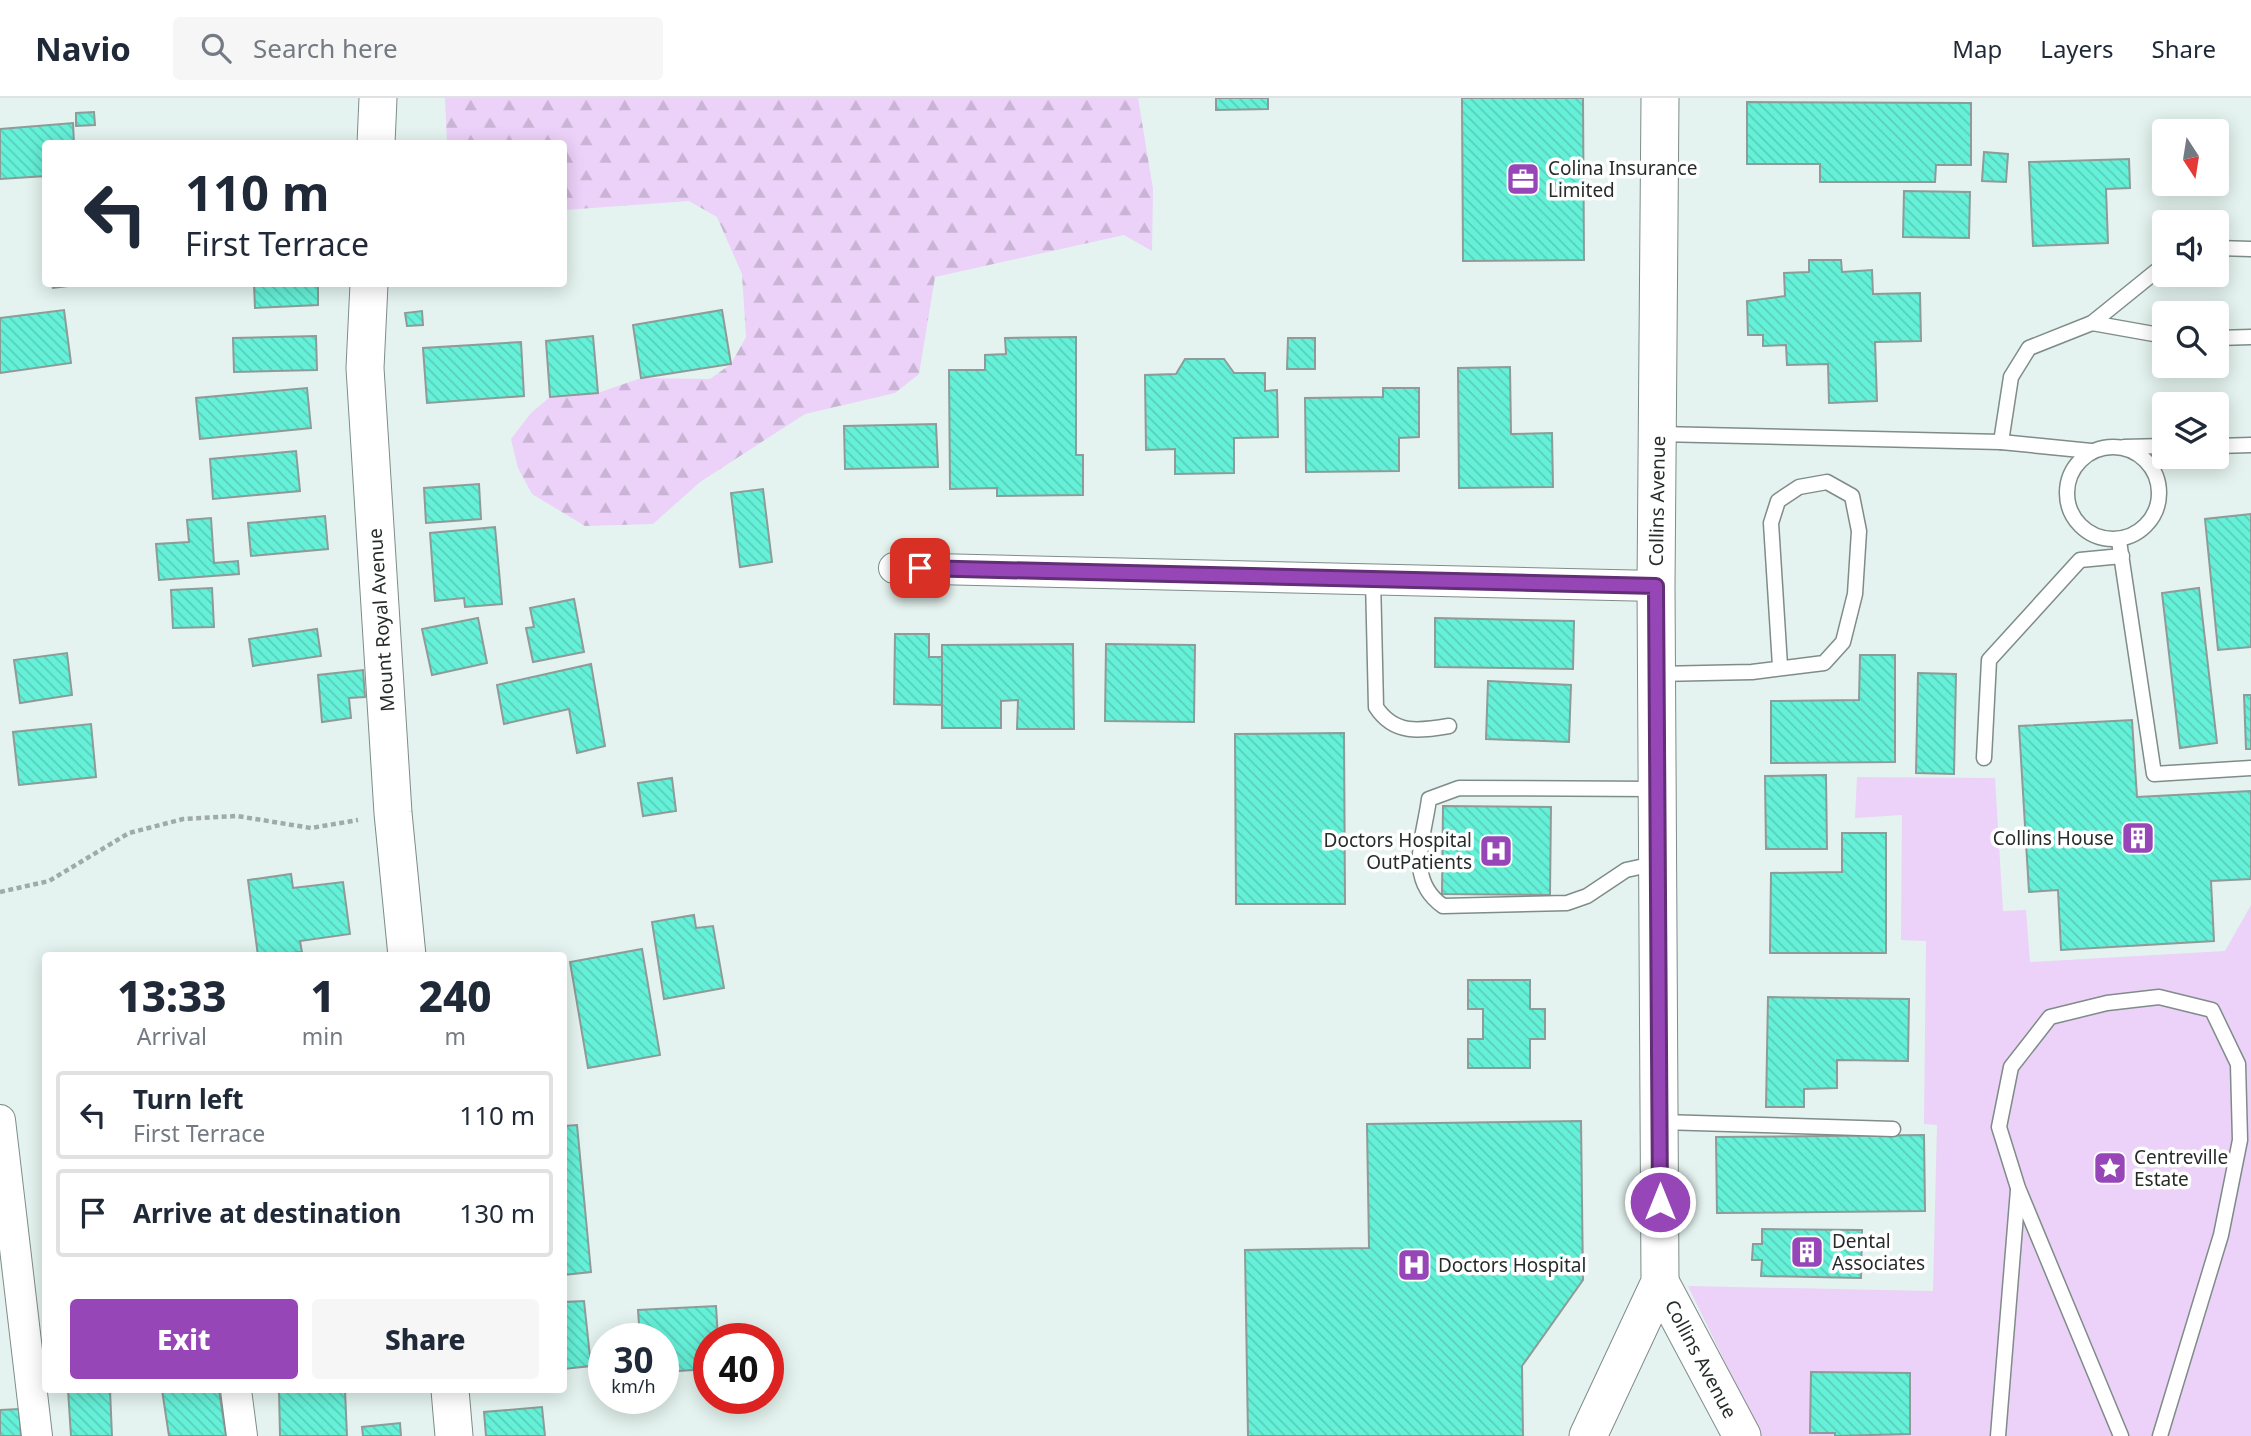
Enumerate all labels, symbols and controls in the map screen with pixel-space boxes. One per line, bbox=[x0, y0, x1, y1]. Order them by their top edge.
search box bbox=[173, 17, 663, 80]
text: Navio bbox=[35, 26, 131, 71]
icon: search bbox=[197, 29, 235, 67]
text: Search here bbox=[253, 30, 398, 66]
text: Map bbox=[1952, 32, 2002, 65]
text: Layers bbox=[2040, 32, 2114, 65]
text: Share bbox=[2152, 32, 2216, 65]
north arrow bbox=[2152, 119, 2230, 196]
map controls bbox=[2152, 119, 2229, 469]
place label: Colina Insurance Limited bbox=[1548, 155, 1697, 203]
text: 110 m bbox=[185, 159, 330, 225]
office icon: Colina Insurance Limited bbox=[1504, 160, 1542, 198]
icon: left bbox=[70, 168, 161, 259]
button: sound bbox=[2152, 210, 2229, 287]
text: First Terrace bbox=[185, 222, 369, 265]
button: search bbox=[2152, 301, 2229, 378]
button: layers bbox=[2152, 392, 2229, 469]
street label: Collins Avenue bbox=[1643, 435, 1671, 567]
street label: Mount Royal Avenue bbox=[362, 527, 400, 713]
pin bbox=[890, 538, 950, 598]
icon: arrive bbox=[901, 549, 939, 587]
building icon: Collins House bbox=[2119, 819, 2157, 857]
place label: Collins House bbox=[1993, 825, 2114, 851]
place label: Doctors Hospital OutPatients bbox=[1324, 827, 1472, 875]
hospital icon: Doctors Hospital OutPatients bbox=[1477, 832, 1515, 870]
text: 13:33 bbox=[117, 967, 226, 1024]
text: 1 bbox=[310, 967, 335, 1024]
text: 240 bbox=[419, 967, 492, 1024]
text: Arrival bbox=[137, 1020, 207, 1052]
text: min bbox=[302, 1020, 343, 1052]
text: m bbox=[444, 1020, 466, 1052]
text: Turn left bbox=[133, 1081, 244, 1117]
icon: left bbox=[74, 1096, 112, 1134]
text: 110 m bbox=[459, 1097, 535, 1133]
text: First Terrace bbox=[133, 1117, 265, 1149]
place label: Centreville Estate bbox=[2134, 1144, 2228, 1192]
place icon: Centreville Estate bbox=[2091, 1149, 2129, 1187]
position arrow bbox=[1623, 1165, 1697, 1239]
icon: arrive bbox=[74, 1194, 112, 1232]
text: Arrive at destination bbox=[133, 1195, 402, 1231]
text: 130 m bbox=[459, 1195, 535, 1231]
place label: Dental Associates bbox=[1832, 1228, 1925, 1276]
building icon: Dental Associates bbox=[1788, 1233, 1826, 1271]
hospital icon: Doctors Hospital bbox=[1395, 1246, 1433, 1284]
place label: Doctors Hospital bbox=[1438, 1252, 1586, 1278]
street label: Collins Avenue bbox=[1659, 1295, 1743, 1423]
button: Exit bbox=[70, 1299, 298, 1379]
button: Share bbox=[312, 1299, 539, 1379]
speed limit sign: 40 bbox=[693, 1323, 784, 1414]
text: 30 bbox=[613, 1336, 654, 1383]
text: km/h bbox=[611, 1374, 656, 1398]

